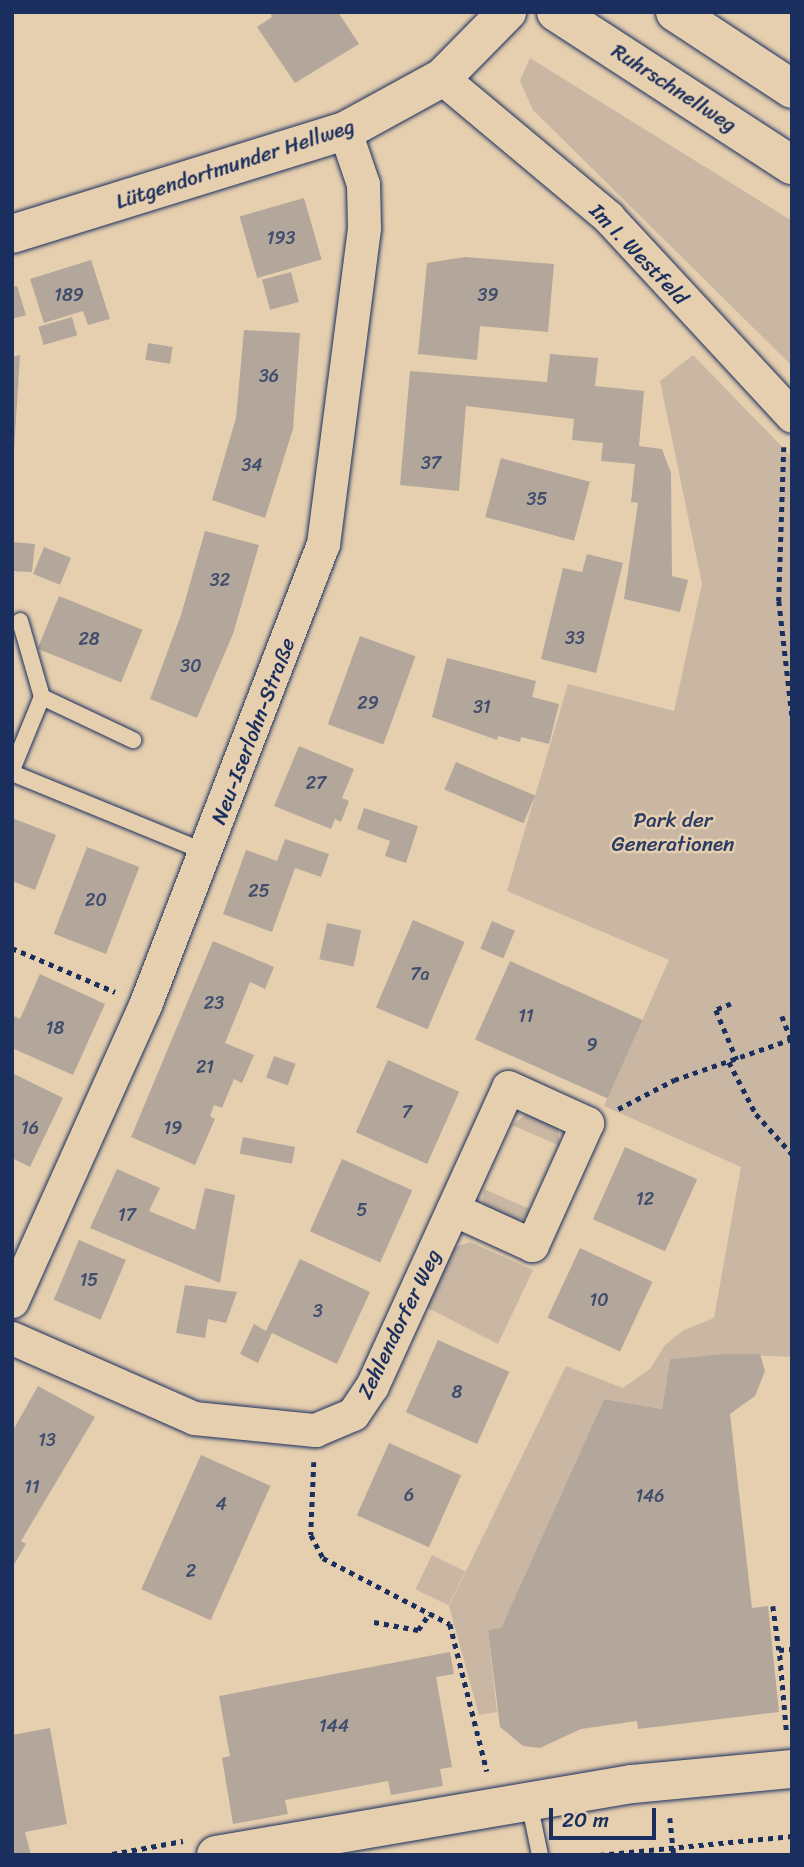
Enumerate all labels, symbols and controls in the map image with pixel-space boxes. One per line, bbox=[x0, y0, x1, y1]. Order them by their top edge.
street label: Ruhrschnellweg bbox=[607, 38, 741, 138]
street label: Lütgendortmunder Hellweg bbox=[112, 113, 358, 215]
street label: Im I. Westfeld bbox=[584, 197, 694, 311]
house number: 193 bbox=[267, 227, 295, 249]
house number: 189 bbox=[54, 284, 84, 306]
house number: 39 bbox=[478, 284, 498, 306]
house number: 36 bbox=[259, 365, 279, 387]
house number: 37 bbox=[421, 452, 441, 474]
house number: 34 bbox=[241, 454, 263, 476]
house number: 35 bbox=[527, 488, 547, 510]
house number: 32 bbox=[210, 569, 230, 591]
house number: 33 bbox=[565, 627, 585, 649]
house number: 28 bbox=[78, 628, 100, 650]
street label: Neu-Iserlohn-Straße bbox=[206, 634, 300, 828]
house number: 30 bbox=[180, 655, 202, 677]
house number: 29 bbox=[357, 692, 379, 714]
house number: 31 bbox=[473, 696, 491, 718]
house number: 27 bbox=[306, 772, 326, 794]
park label: Park der Generationen bbox=[612, 807, 734, 857]
house number: 25 bbox=[248, 880, 270, 902]
house number: 20 bbox=[85, 889, 107, 911]
house number: 7a bbox=[410, 963, 430, 985]
house number: 23 bbox=[204, 992, 224, 1014]
house number: 11 bbox=[518, 1005, 534, 1027]
house number: 18 bbox=[46, 1017, 64, 1039]
house number: 9 bbox=[586, 1034, 598, 1056]
house number: 21 bbox=[196, 1056, 214, 1078]
house number: 7 bbox=[402, 1101, 412, 1123]
house number: 16 bbox=[21, 1117, 39, 1139]
house number: 19 bbox=[164, 1117, 182, 1139]
house number: 12 bbox=[636, 1188, 654, 1210]
house number: 5 bbox=[357, 1199, 367, 1221]
house number: 17 bbox=[118, 1204, 136, 1226]
street label: Zehlendorfer Weg bbox=[352, 1245, 446, 1403]
house number: 15 bbox=[80, 1269, 98, 1291]
house number: 10 bbox=[589, 1289, 609, 1311]
house number: 3 bbox=[313, 1300, 323, 1322]
house number: 8 bbox=[452, 1381, 462, 1403]
house number: 13 bbox=[38, 1429, 56, 1451]
house number: 11 bbox=[24, 1476, 40, 1498]
house number: 6 bbox=[404, 1484, 414, 1506]
house number: 146 bbox=[635, 1485, 665, 1507]
house number: 4 bbox=[215, 1493, 227, 1515]
house number: 2 bbox=[186, 1560, 196, 1582]
house number: 144 bbox=[319, 1715, 349, 1737]
scale bar bbox=[552, 1794, 659, 1838]
text: 20 m bbox=[562, 1801, 609, 1839]

